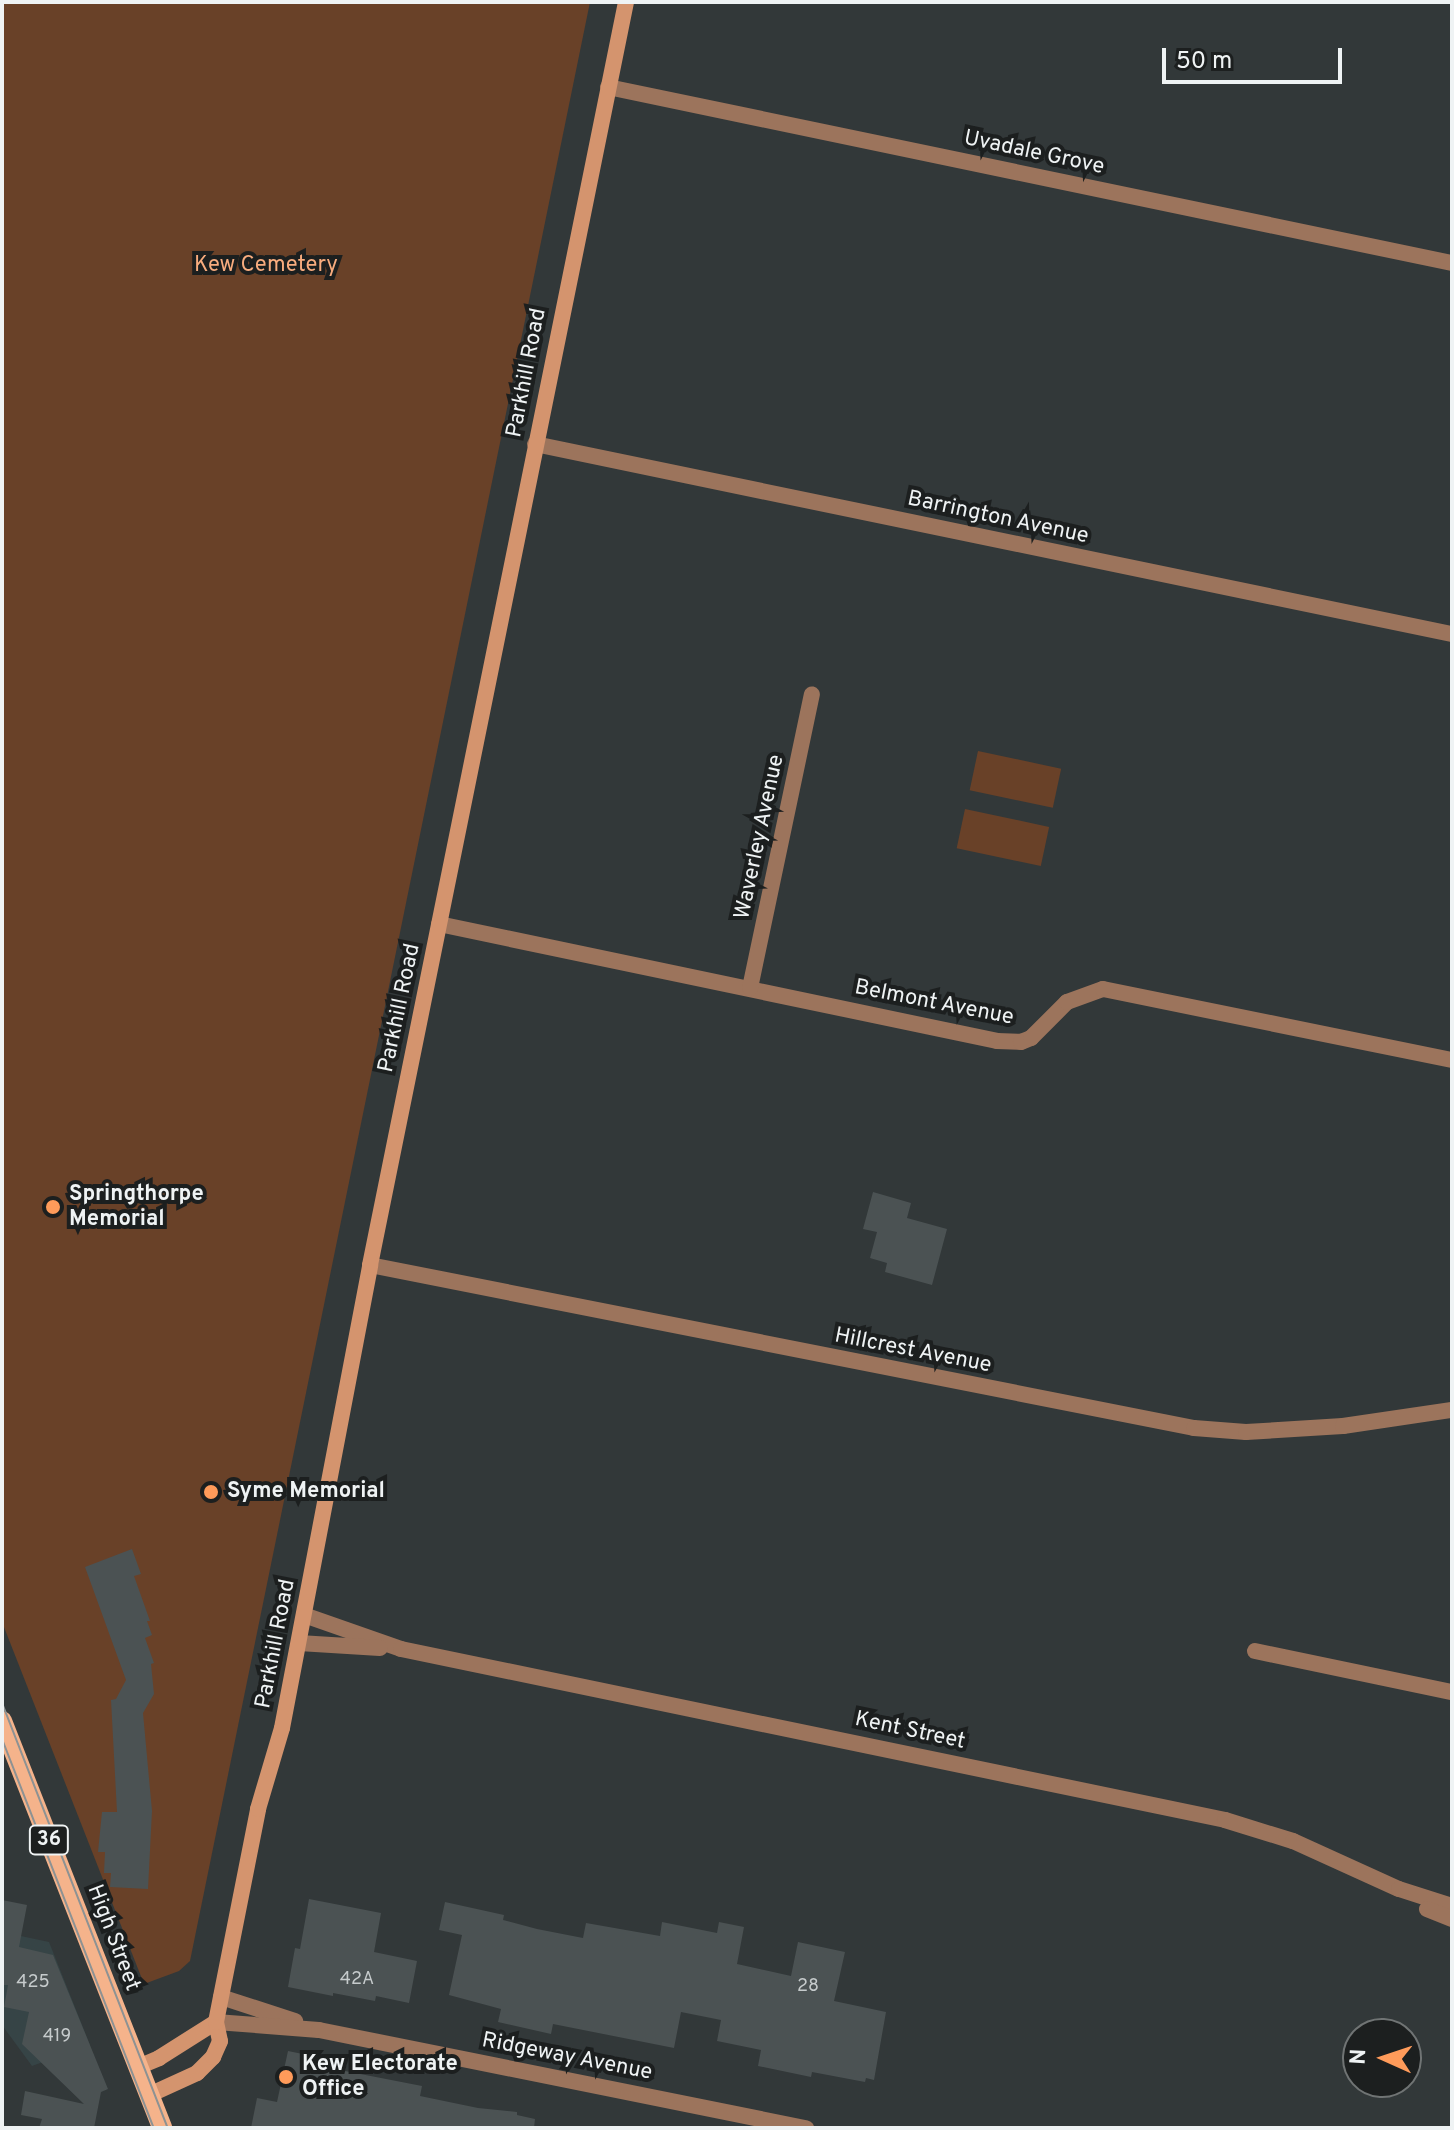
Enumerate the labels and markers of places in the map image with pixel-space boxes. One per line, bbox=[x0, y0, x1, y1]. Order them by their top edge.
place label: Springthorpe Memorial bbox=[69, 1181, 204, 1232]
marker: Springthorpe Memorial bbox=[44, 1198, 62, 1216]
place label: Syme Memorial bbox=[227, 1479, 385, 1505]
marker: Syme Memorial bbox=[202, 1483, 220, 1501]
place label: Kew Electorate Office bbox=[302, 2051, 458, 2102]
marker: Kew Electorate Office bbox=[277, 2068, 295, 2086]

